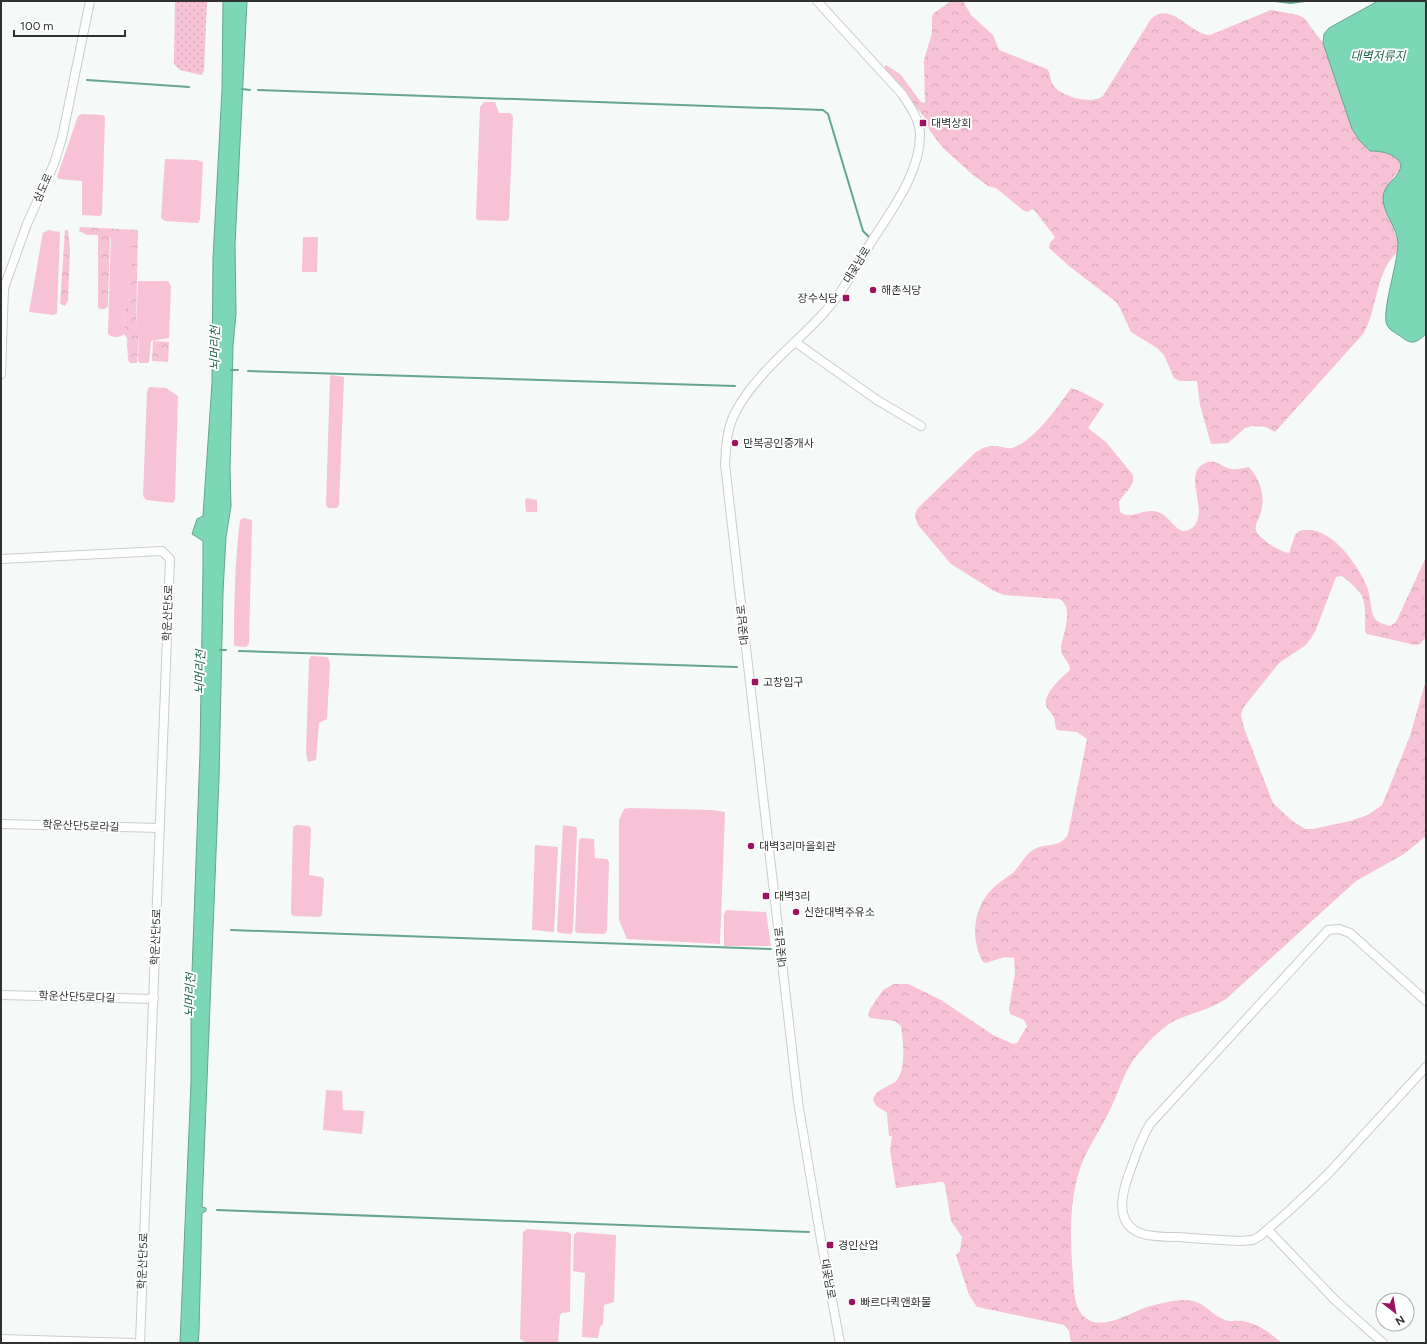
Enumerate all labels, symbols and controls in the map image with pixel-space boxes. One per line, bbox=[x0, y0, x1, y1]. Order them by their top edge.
scale bar bbox=[14, 12, 125, 38]
text: 100 m bbox=[20, 19, 54, 33]
water label: 대벽저류지 bbox=[1350, 49, 1407, 63]
place label: 대벽상회 bbox=[931, 117, 971, 130]
marker: 대벽상회 bbox=[918, 118, 928, 128]
street label: 삼도로 bbox=[31, 171, 55, 205]
street label: 대곶남로 bbox=[841, 244, 873, 286]
place label: 해촌식당 bbox=[881, 284, 921, 297]
marker: 해촌식당 bbox=[868, 285, 878, 295]
place label: 장수식당 bbox=[798, 292, 838, 305]
marker: 장수식당 bbox=[841, 293, 851, 303]
water label: 뇌머리천 bbox=[208, 324, 222, 370]
place label: 만복공인중개사 bbox=[743, 437, 814, 450]
marker: 만복공인중개사 bbox=[730, 438, 740, 448]
street label: 학운산단5로 bbox=[161, 584, 175, 642]
street label: 대곶남로 bbox=[734, 604, 752, 646]
water label: 뇌머리천 bbox=[192, 648, 208, 694]
place label: 고창입구 bbox=[763, 676, 803, 689]
marker: 고창입구 bbox=[750, 677, 760, 687]
street label: 학운산단5로라길 bbox=[42, 818, 120, 834]
place label: 대벽3리마을회관 bbox=[759, 840, 836, 853]
marker: 대벽3리마을회관 bbox=[746, 841, 756, 851]
place label: 대벽3리 bbox=[774, 890, 810, 903]
marker: 대벽3리 bbox=[761, 891, 771, 901]
place label: 신한대벽주유소 bbox=[804, 906, 875, 919]
marker: 신한대벽주유소 bbox=[791, 907, 801, 917]
street label: 학운산단5로 bbox=[149, 908, 163, 966]
street label: 대곶남로 bbox=[772, 926, 790, 968]
water label: 뇌머리천 bbox=[182, 971, 198, 1017]
street label: 학운산단5로다길 bbox=[38, 989, 116, 1005]
street label: 학운산단5로 bbox=[136, 1232, 150, 1290]
place label: 경인산업 bbox=[838, 1239, 878, 1252]
marker: 경인산업 bbox=[825, 1240, 835, 1250]
street label: 대곶남로 bbox=[818, 1258, 838, 1300]
north arrow bbox=[1375, 1292, 1415, 1332]
place label: 빠르다퀵앤화물 bbox=[860, 1296, 931, 1309]
marker: 빠르다퀵앤화물 bbox=[847, 1297, 857, 1307]
text: N bbox=[1393, 1312, 1407, 1328]

